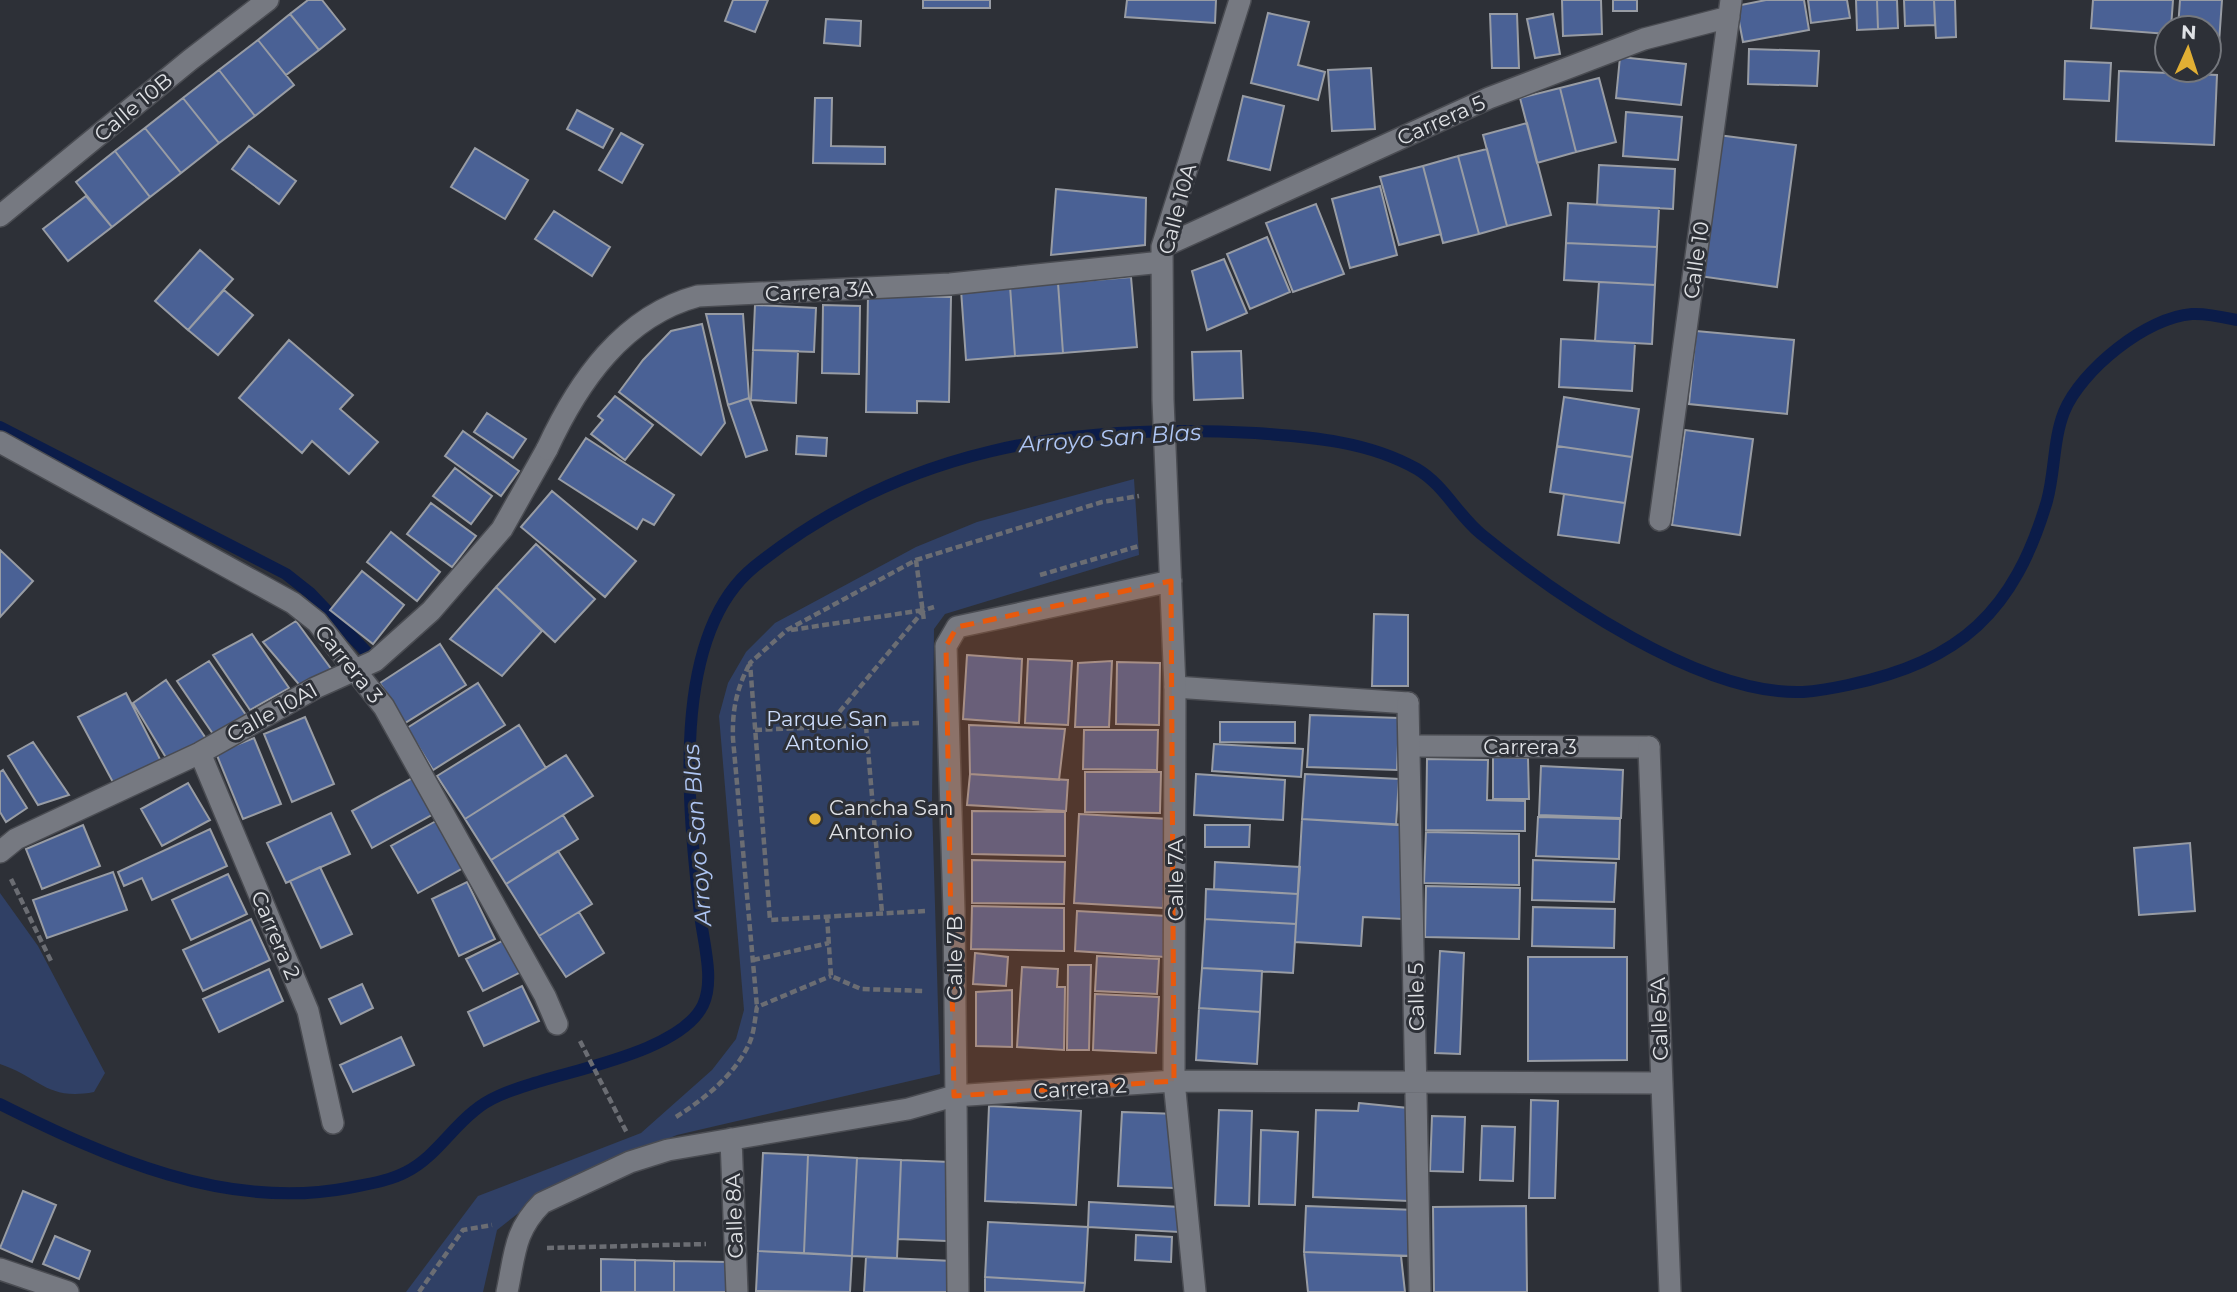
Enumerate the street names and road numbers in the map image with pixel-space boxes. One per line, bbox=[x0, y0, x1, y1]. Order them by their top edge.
street label: Calle 10B bbox=[89, 67, 177, 147]
street label: Carrera 5 bbox=[1393, 90, 1489, 150]
street label: Calle 10A bbox=[1153, 160, 1201, 257]
street label: Calle 10 bbox=[1678, 220, 1714, 300]
street label: Carrera 3A bbox=[764, 276, 875, 306]
street label: Carrera 3 bbox=[310, 620, 388, 708]
street label: Calle 10A1 bbox=[222, 677, 322, 747]
street label: Carrera 3 bbox=[1483, 734, 1577, 759]
street label: Calle 7A bbox=[1163, 838, 1188, 921]
street label: Carrera 2 bbox=[246, 887, 306, 983]
street label: Calle 7B bbox=[942, 916, 967, 1000]
street label: Calle 5 bbox=[1403, 962, 1429, 1031]
street label: Calle 5A bbox=[1645, 976, 1673, 1061]
street label: Carrera 2 bbox=[1032, 1072, 1128, 1104]
street label: Calle 8A bbox=[720, 1172, 748, 1259]

